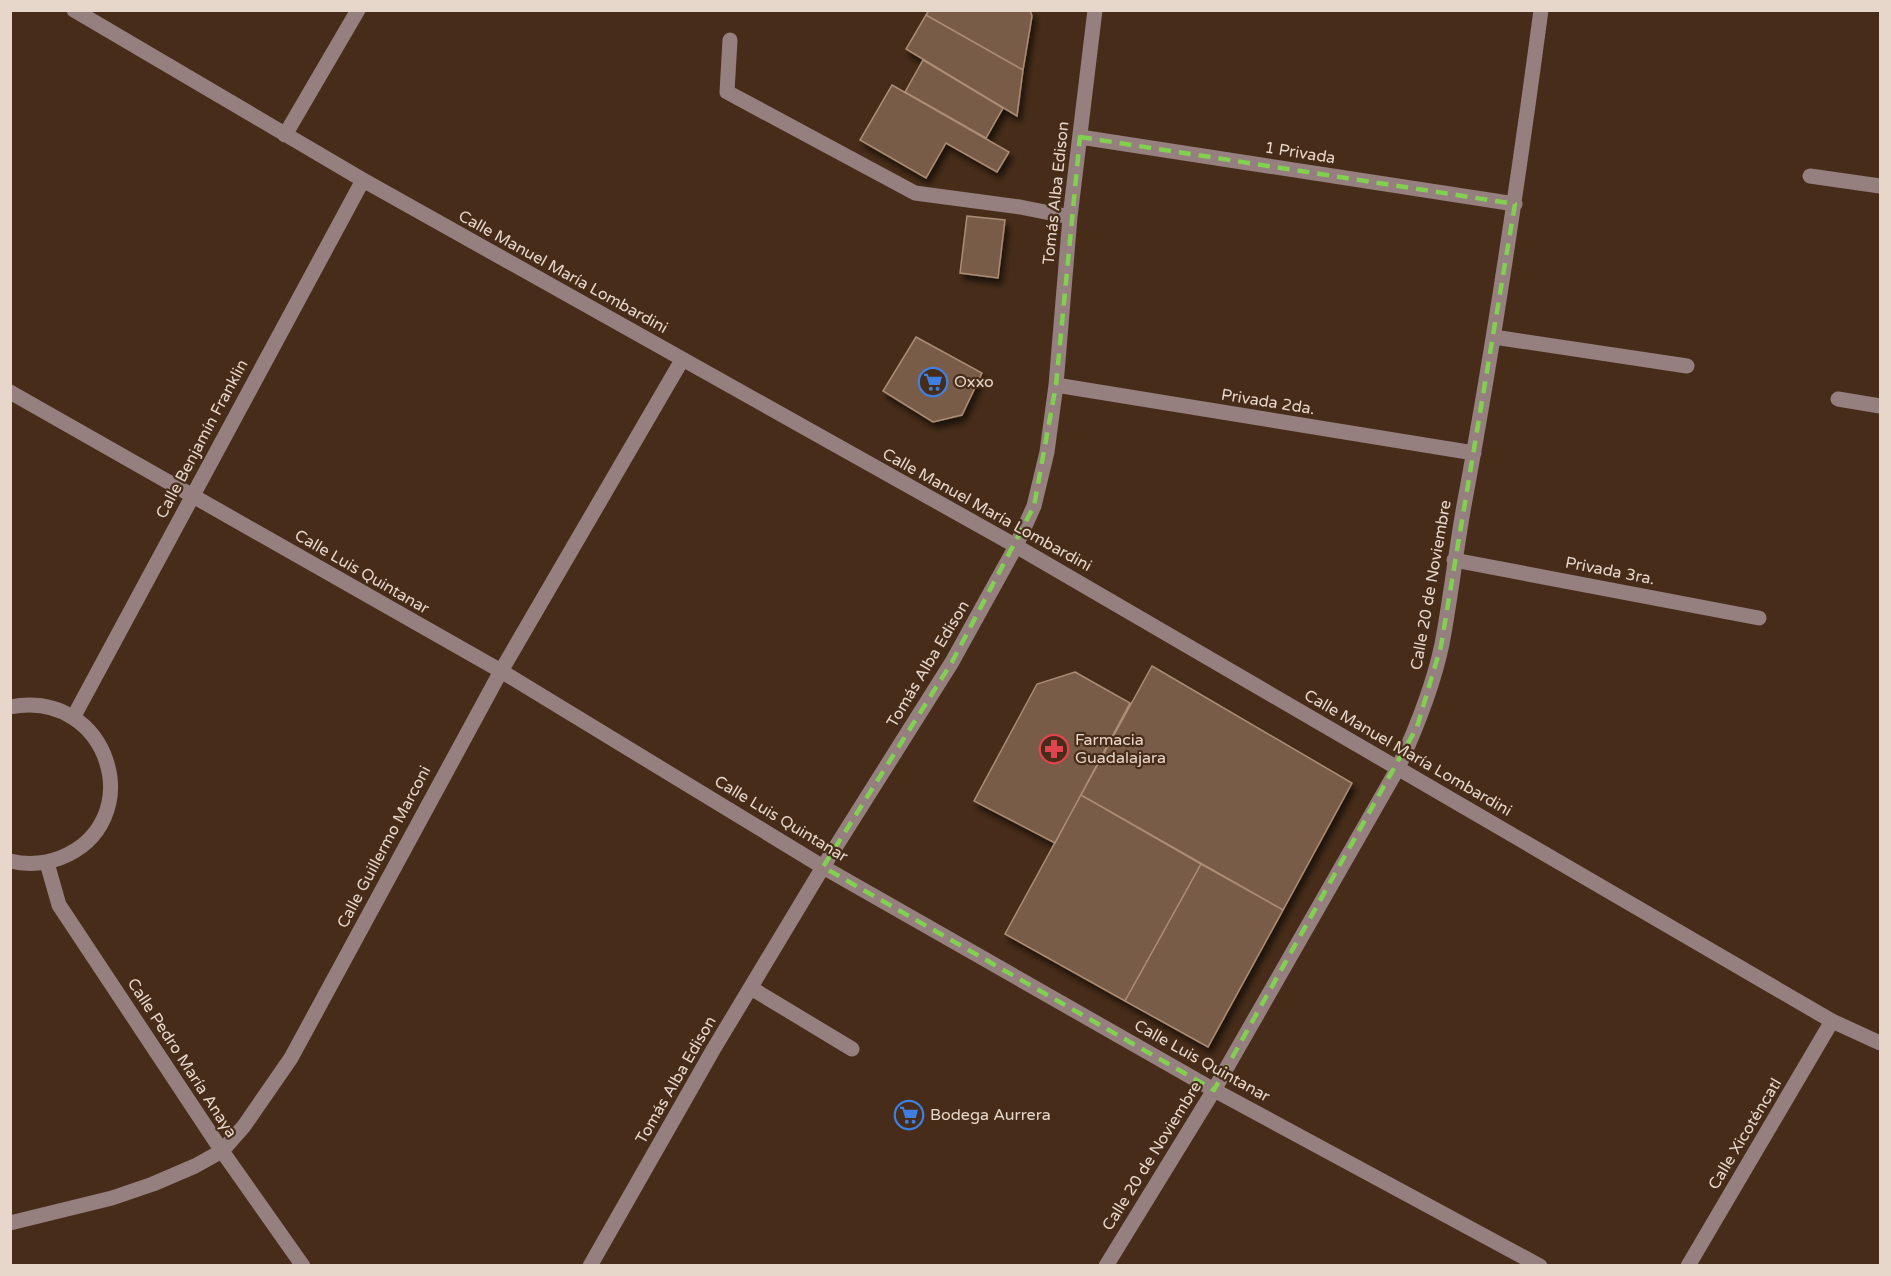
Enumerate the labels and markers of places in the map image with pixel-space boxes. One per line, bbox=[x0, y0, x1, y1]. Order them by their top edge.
supermarket icon: Oxxo bbox=[917, 366, 949, 398]
place label: Oxxo bbox=[954, 372, 994, 392]
place label: Farmacia Guadalajara bbox=[1075, 730, 1166, 768]
pharmacy icon: Farmacia Guadalajara bbox=[1038, 733, 1070, 765]
supermarket icon: Bodega Aurrera bbox=[893, 1099, 925, 1131]
place label: Bodega Aurrera bbox=[930, 1105, 1051, 1125]

